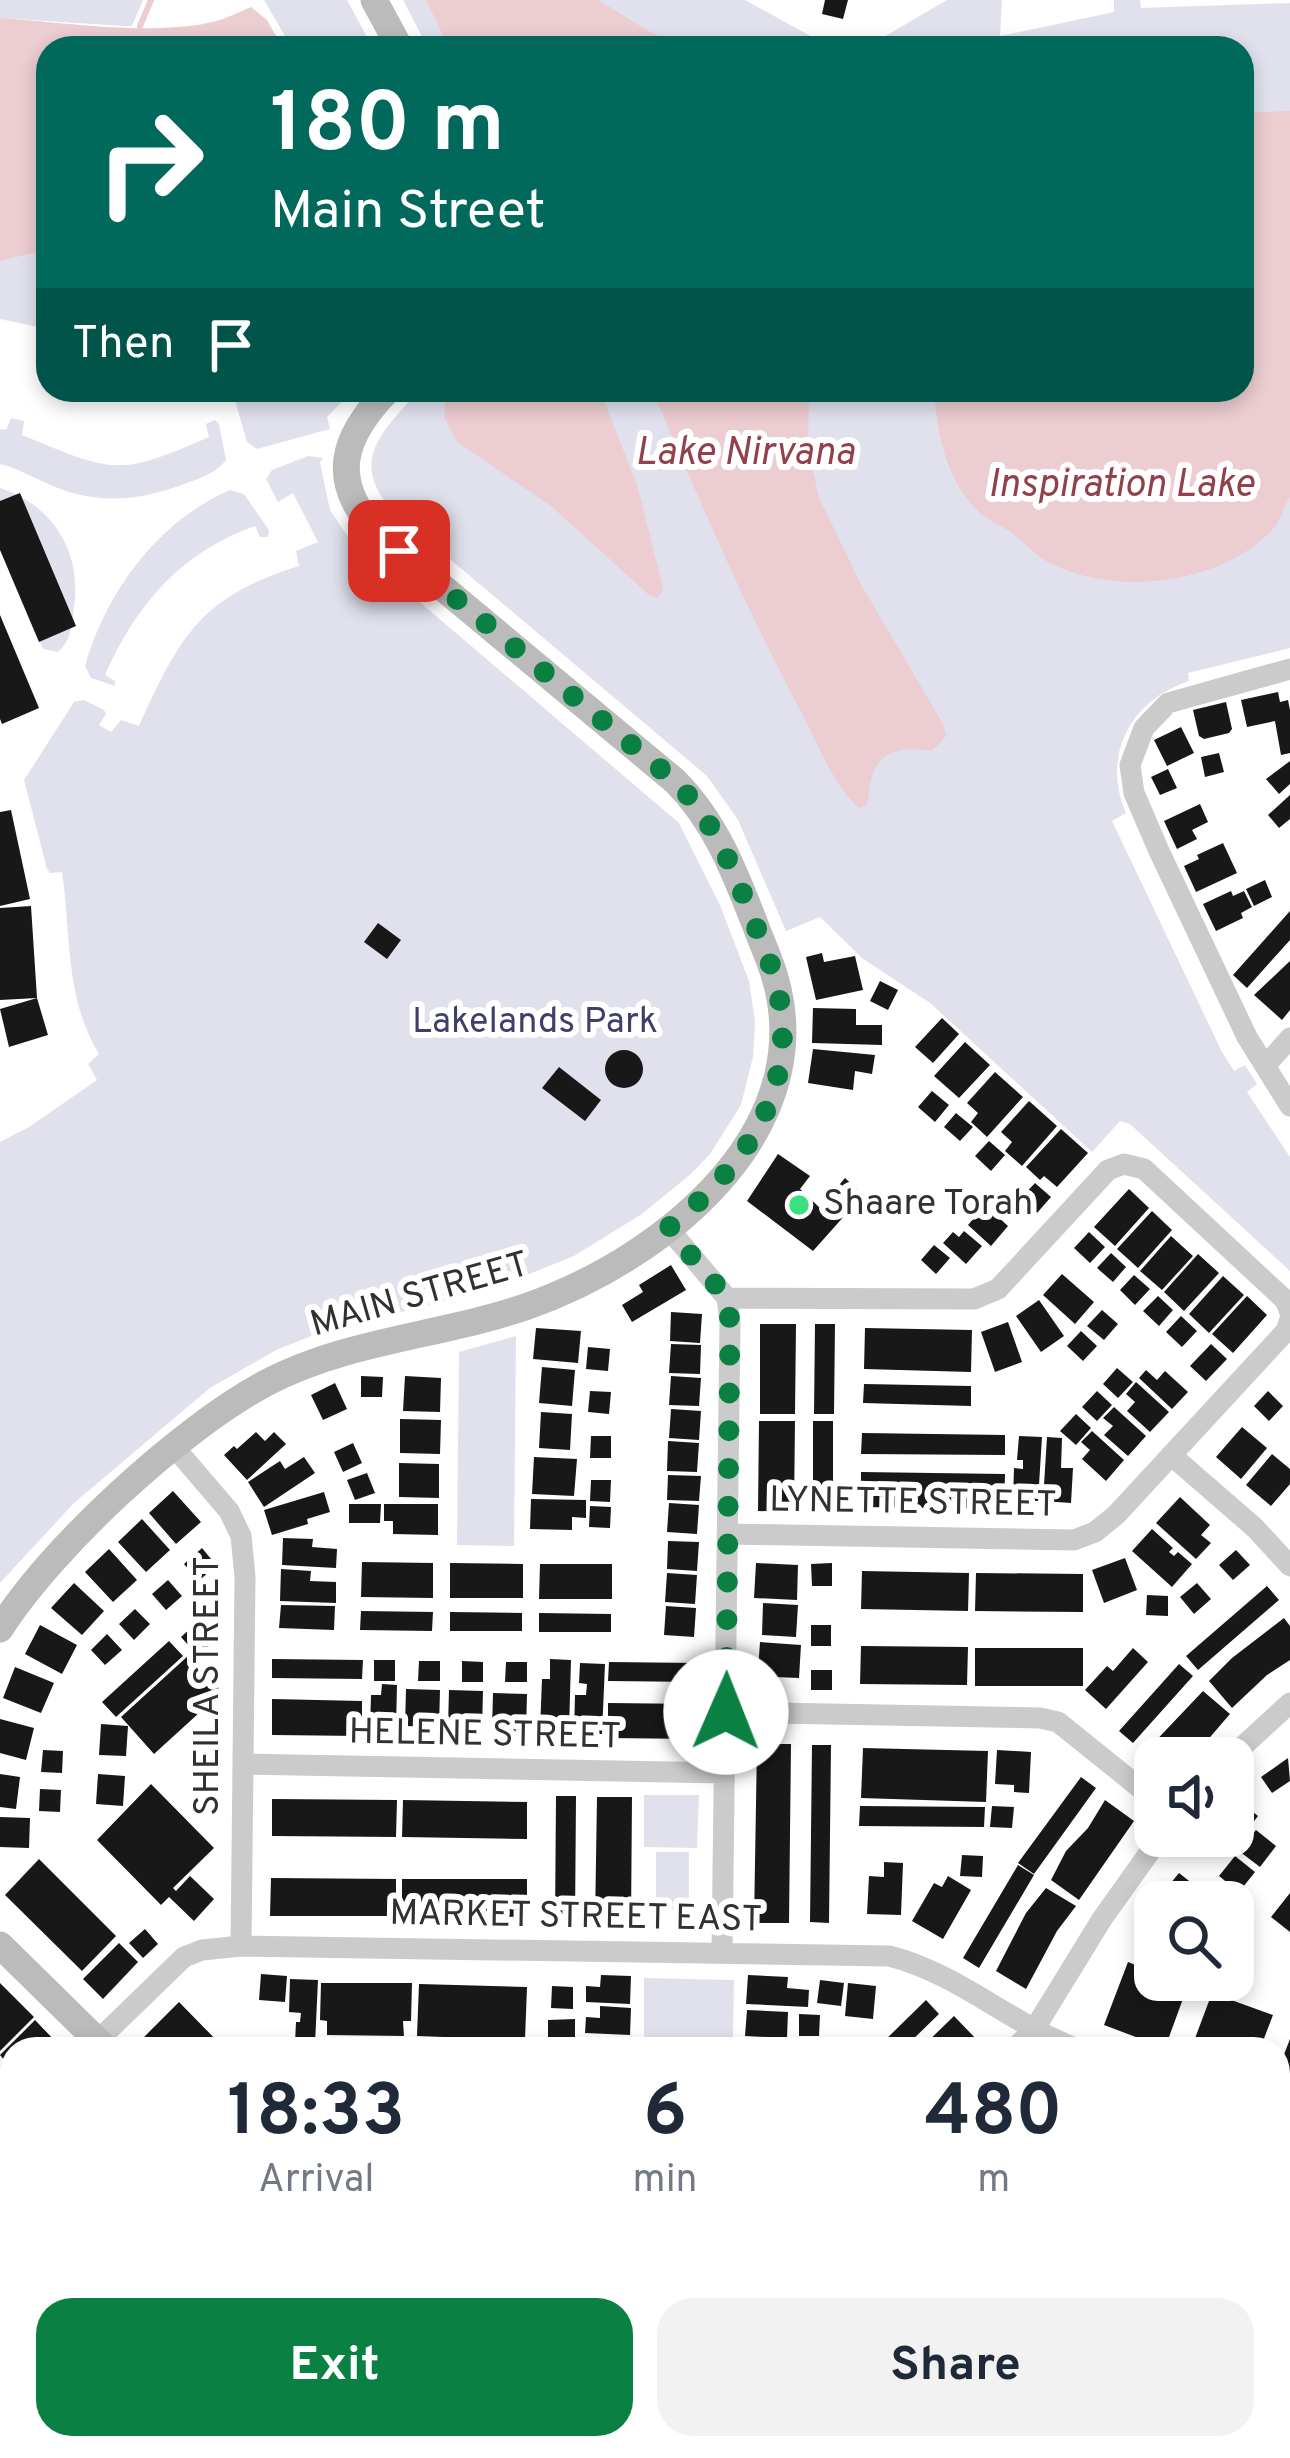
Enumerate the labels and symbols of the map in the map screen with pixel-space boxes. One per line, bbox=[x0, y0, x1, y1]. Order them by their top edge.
water label: Lake Nirvana bbox=[635, 430, 856, 479]
water label: Inspiration Lake bbox=[988, 462, 1255, 511]
pin bbox=[348, 500, 450, 602]
park label: Lakelands Park bbox=[412, 1000, 658, 1046]
place label: Shaare Torah bbox=[823, 1182, 1033, 1228]
marker: Shaare Torah bbox=[786, 1192, 812, 1218]
street label: MAIN STREET bbox=[305, 1243, 535, 1349]
street label: LYNETTE STREET bbox=[769, 1478, 1057, 1530]
street label: SHEILA STREET bbox=[186, 1556, 232, 1816]
position arrow bbox=[663, 1649, 789, 1775]
street label: HELENE STREET bbox=[348, 1711, 622, 1761]
street label: MARKET STREET EAST bbox=[389, 1892, 763, 1944]

